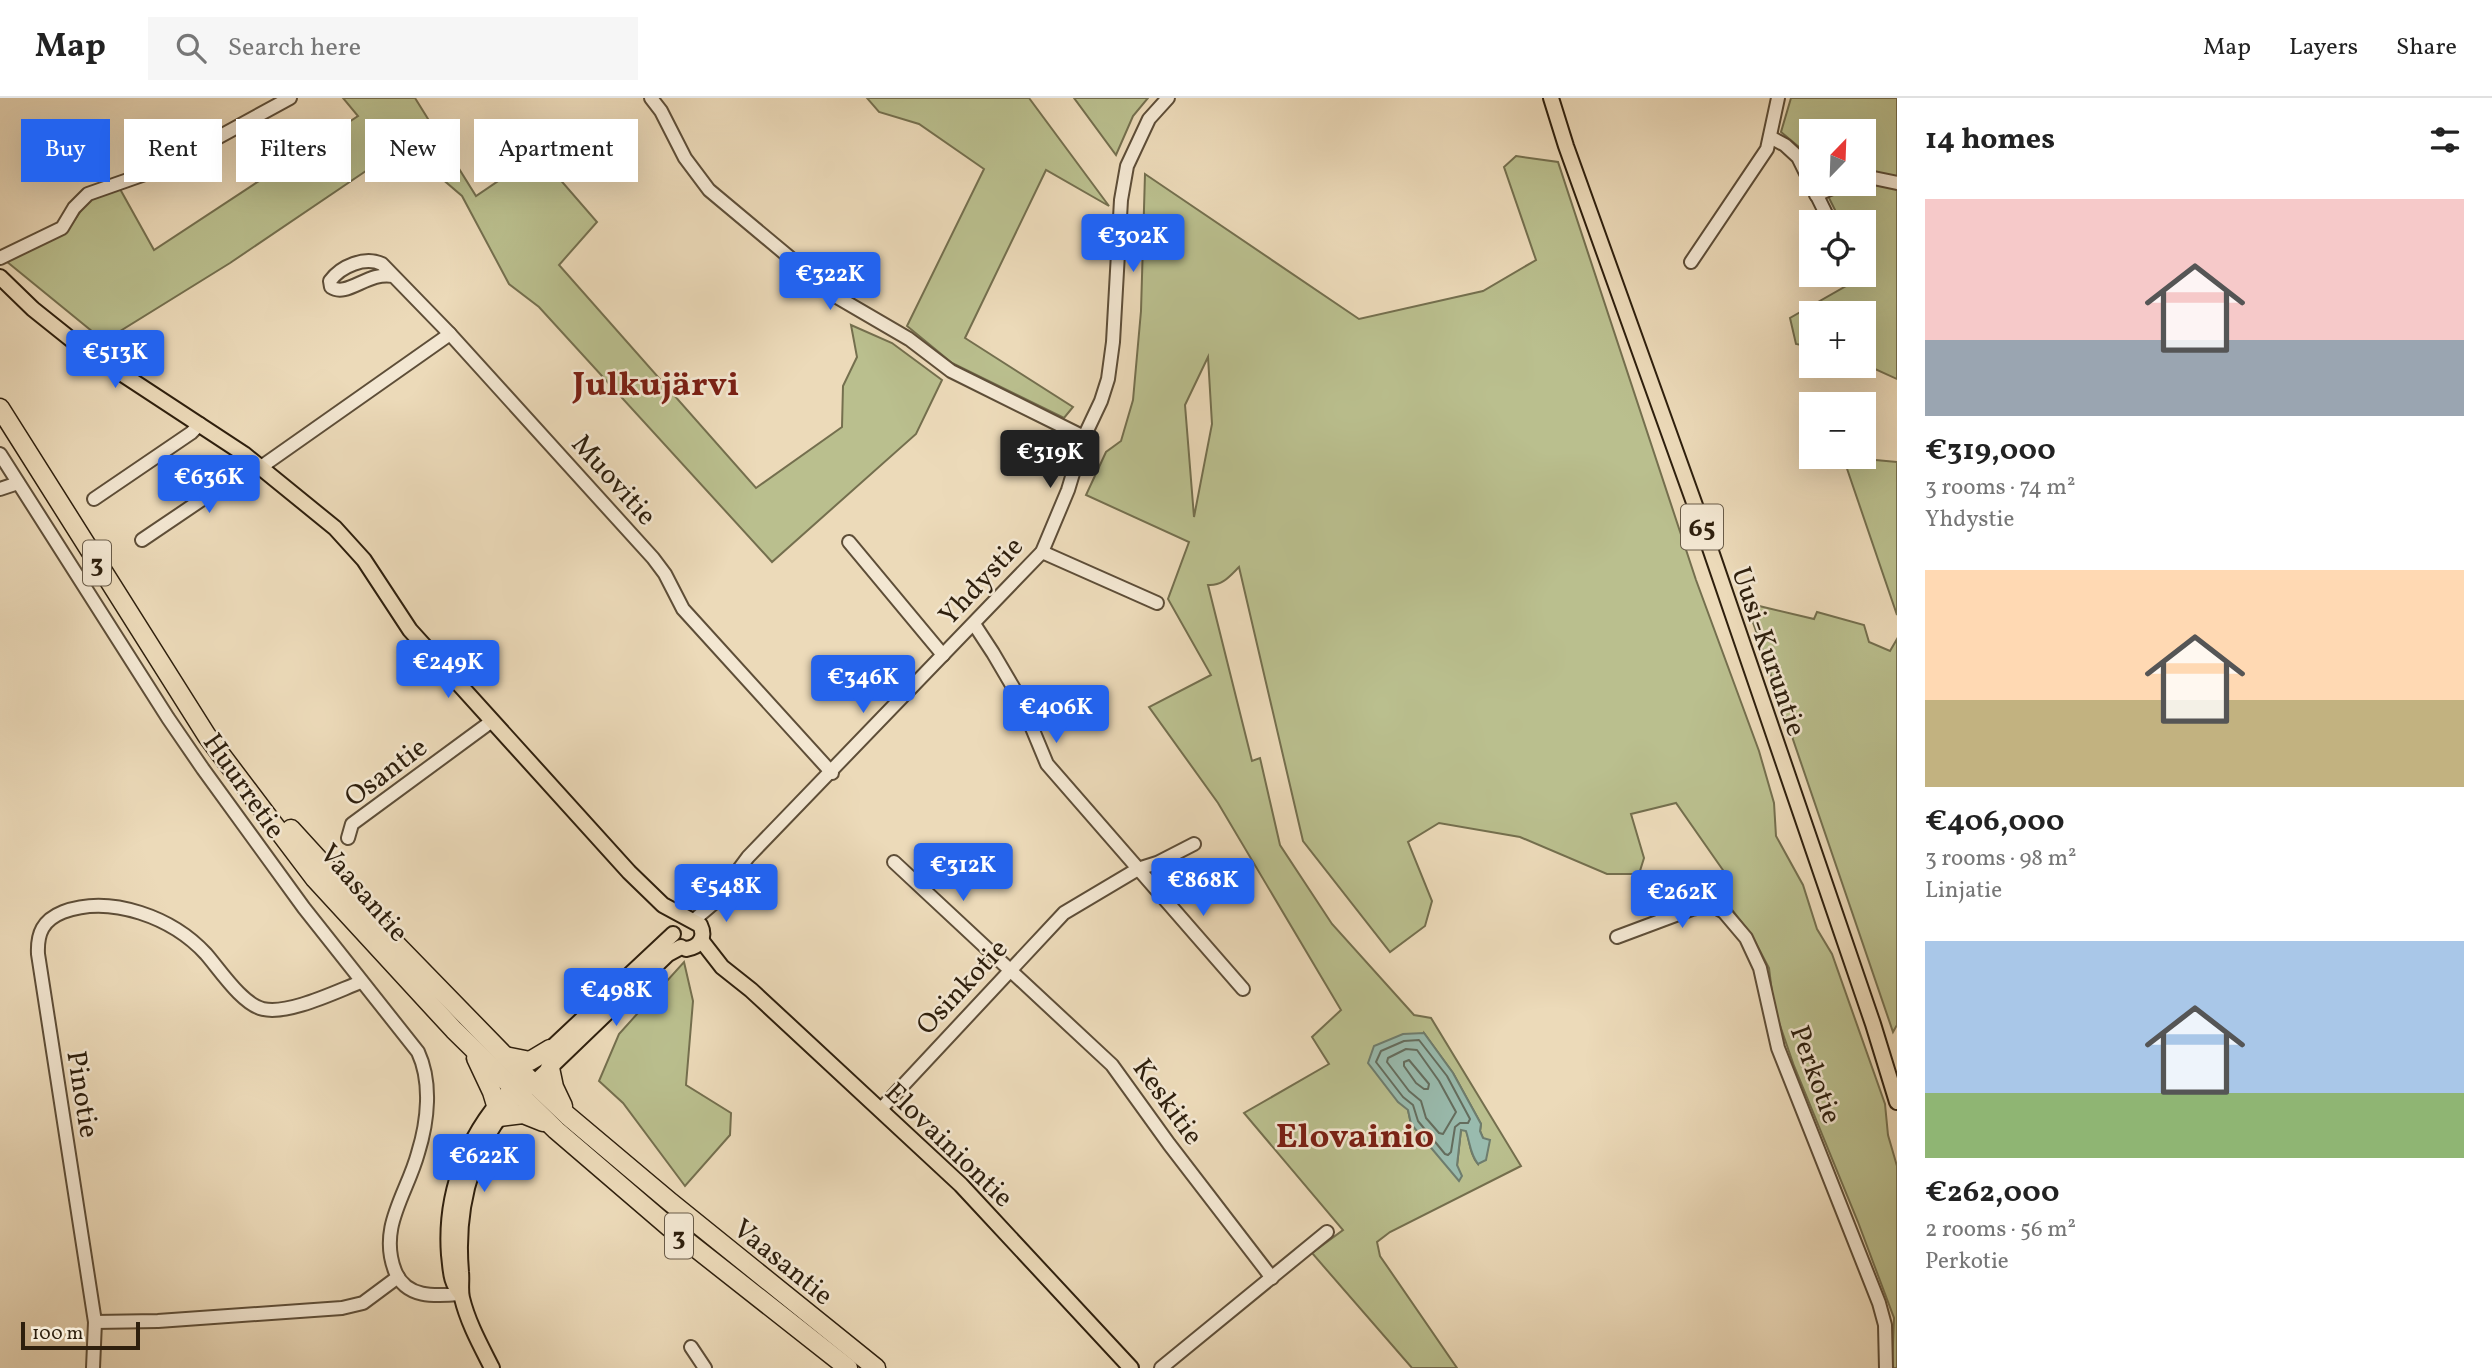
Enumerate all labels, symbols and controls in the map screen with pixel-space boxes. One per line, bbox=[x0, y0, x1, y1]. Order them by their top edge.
search box bbox=[148, 17, 638, 80]
text: Map bbox=[35, 25, 106, 71]
icon: search bbox=[172, 29, 210, 67]
text: Search here bbox=[228, 30, 361, 66]
text: Map bbox=[2203, 31, 2251, 65]
text: Layers bbox=[2289, 31, 2358, 65]
text: Share bbox=[2396, 31, 2457, 65]
chip: Buy bbox=[21, 119, 110, 182]
chip: Rent bbox=[124, 119, 222, 182]
chip: Filters bbox=[236, 119, 351, 182]
chip: New bbox=[365, 119, 460, 182]
chip: Apartment bbox=[474, 119, 638, 182]
north arrow bbox=[1799, 119, 1876, 196]
map controls bbox=[1799, 119, 1876, 469]
text: 14 homes bbox=[1925, 119, 2055, 161]
icon: filters bbox=[2426, 121, 2464, 159]
button: locate bbox=[1799, 210, 1876, 287]
pin: €302K bbox=[1084, 214, 1182, 274]
text: €302K bbox=[1097, 221, 1169, 253]
icon: home bbox=[2132, 245, 2258, 371]
pin: €322K bbox=[781, 252, 879, 312]
text: €322K bbox=[795, 259, 865, 291]
button: + bbox=[1799, 301, 1876, 378]
pin: €513K bbox=[66, 330, 164, 390]
text: €513K bbox=[82, 337, 148, 369]
district label: Julkujärvi bbox=[572, 362, 739, 410]
button: − bbox=[1799, 392, 1876, 469]
street label: Muovitie bbox=[562, 427, 665, 535]
pin: €319K bbox=[1001, 430, 1099, 490]
text: €319,000 bbox=[1925, 430, 2056, 472]
text: €319K bbox=[1016, 437, 1084, 469]
pin: €636K bbox=[160, 456, 258, 515]
text: €636K bbox=[174, 462, 244, 494]
text: 3 rooms · 74 m² bbox=[1925, 472, 2075, 504]
road number: 65 bbox=[1681, 504, 1723, 550]
text: Yhdystie bbox=[1925, 504, 2014, 536]
street label: Yhdystie bbox=[930, 529, 1033, 635]
road number: 3 bbox=[83, 540, 111, 586]
street label: Uusi-Kuruntie bbox=[1720, 562, 1815, 742]
icon: home bbox=[2132, 616, 2258, 742]
pin: €249K bbox=[399, 640, 497, 700]
text: €249K bbox=[412, 647, 484, 679]
pin: €346K bbox=[814, 656, 912, 715]
text: €346K bbox=[827, 662, 899, 694]
pin: €406K bbox=[1007, 686, 1105, 745]
text: €406K bbox=[1019, 692, 1093, 724]
street label: Huurretie bbox=[192, 726, 294, 847]
street label: Osantie bbox=[337, 729, 436, 817]
text: €406,000 bbox=[1925, 801, 2065, 843]
street label: Vaasantie bbox=[309, 836, 417, 951]
text: 3 rooms · 98 m² bbox=[1925, 843, 2077, 875]
pin: €312K bbox=[914, 844, 1012, 903]
text: €312K bbox=[930, 850, 996, 882]
pin: €868K bbox=[1154, 858, 1252, 918]
pin: €548K bbox=[677, 864, 775, 924]
text: €868K bbox=[1167, 865, 1239, 897]
pin: €262K bbox=[1633, 870, 1731, 930]
text: €548K bbox=[691, 871, 761, 903]
text: Linjatie bbox=[1925, 875, 2002, 907]
text: €262K bbox=[1647, 877, 1717, 909]
street label: Osinkotie bbox=[908, 931, 1018, 1044]
pin: €498K bbox=[567, 968, 665, 1028]
text: €498K bbox=[580, 975, 652, 1007]
icon: home bbox=[2132, 987, 2258, 1113]
street label: Perkotie bbox=[1779, 1020, 1850, 1129]
street label: Pinotie bbox=[55, 1048, 108, 1141]
street label: Keskitie bbox=[1122, 1051, 1212, 1154]
street label: Elovainiontie bbox=[875, 1074, 1021, 1217]
district label: Elovainio bbox=[1276, 1114, 1434, 1162]
pin: €622K bbox=[435, 1134, 533, 1194]
text: €622K bbox=[449, 1141, 519, 1173]
text: €262,000 bbox=[1925, 1172, 2059, 1214]
street label: Vaasantie bbox=[724, 1210, 841, 1315]
road number: 3 bbox=[665, 1214, 693, 1259]
text: 2 rooms · 56 m² bbox=[1925, 1214, 2076, 1246]
text: Perkotie bbox=[1925, 1246, 2009, 1278]
scale bar bbox=[21, 1319, 140, 1351]
text: 100 m bbox=[32, 1321, 83, 1347]

